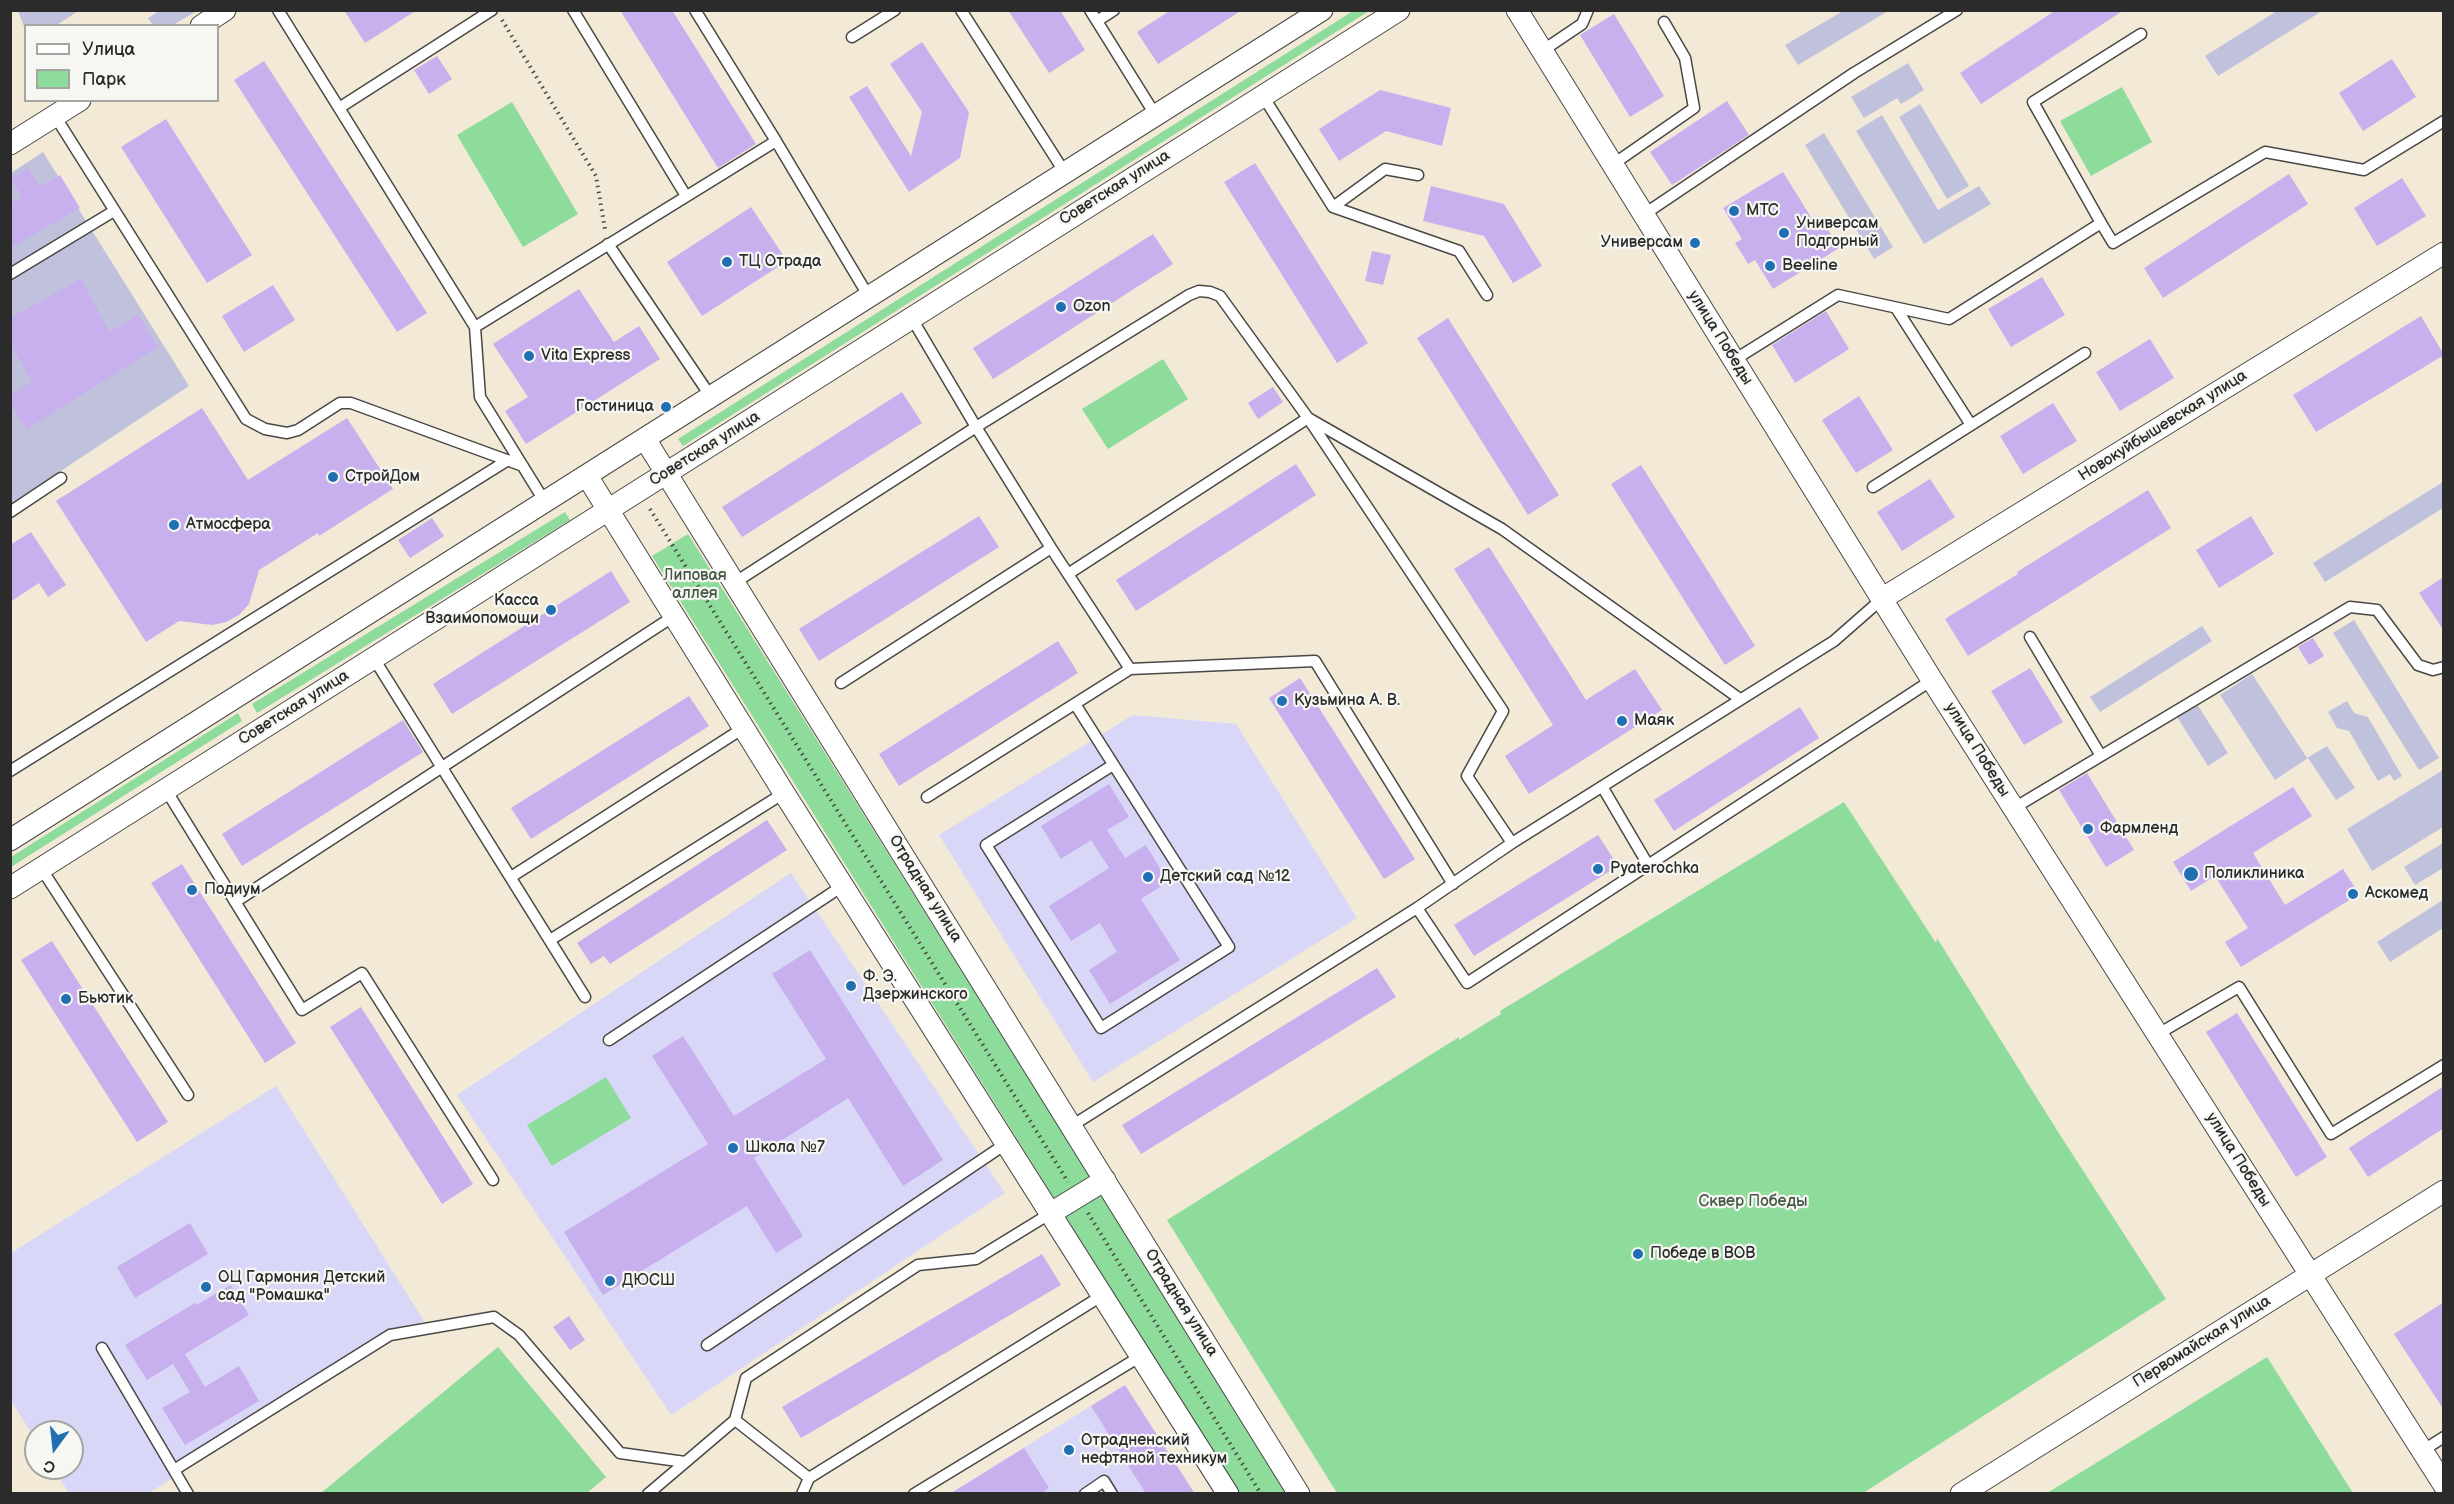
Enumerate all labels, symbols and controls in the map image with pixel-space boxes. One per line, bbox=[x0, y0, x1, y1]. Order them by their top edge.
legend bbox=[24, 24, 219, 102]
text: Улица bbox=[82, 39, 135, 60]
text: Парк bbox=[82, 69, 126, 90]
street label: Советская улица bbox=[1056, 146, 1174, 230]
place label: МТС bbox=[1746, 201, 1779, 221]
marker: МТС bbox=[1727, 204, 1741, 218]
place label: Универсам Подгорный bbox=[1796, 214, 1879, 252]
marker: Универсам Подгорный bbox=[1777, 226, 1791, 240]
place label: Универсам bbox=[1600, 233, 1683, 253]
marker: Универсам bbox=[1688, 236, 1702, 250]
place label: ТЦ Отрада bbox=[739, 252, 821, 272]
marker: ТЦ Отрада bbox=[720, 255, 734, 269]
place label: Beeline bbox=[1782, 256, 1838, 276]
marker: Beeline bbox=[1763, 259, 1777, 273]
street label: улица Победы bbox=[1683, 287, 1757, 389]
place label: Ozon bbox=[1073, 297, 1111, 317]
marker: Ozon bbox=[1054, 300, 1068, 314]
place label: Vita Express bbox=[541, 346, 631, 366]
marker: Vita Express bbox=[522, 349, 536, 363]
street label: Новокуйбышевская улица bbox=[2075, 366, 2251, 486]
place label: Гостиница bbox=[576, 397, 654, 417]
marker: Гостиница bbox=[659, 400, 673, 414]
street label: Советская улица bbox=[646, 407, 764, 491]
place label: СтройДом bbox=[345, 467, 420, 487]
marker: СтройДом bbox=[326, 470, 340, 484]
place label: Атмосфера bbox=[186, 515, 271, 535]
marker: Атмосфера bbox=[167, 518, 181, 532]
park label: Липовая аллея bbox=[663, 566, 727, 604]
place label: Касса Взаимопомощи bbox=[425, 591, 539, 629]
marker: Касса Взаимопомощи bbox=[544, 603, 558, 617]
street label: Советская улица bbox=[235, 666, 353, 750]
place label: Кузьмина А. В. bbox=[1294, 691, 1400, 711]
marker: Кузьмина А. В. bbox=[1275, 694, 1289, 708]
street label: улица Победы bbox=[1940, 699, 2014, 801]
place label: Маяк bbox=[1634, 711, 1674, 731]
marker: Маяк bbox=[1615, 714, 1629, 728]
place label: Фармленд bbox=[2100, 819, 2178, 839]
marker: Фармленд bbox=[2081, 822, 2095, 836]
street label: Отрадная улица bbox=[884, 832, 966, 946]
place label: Pyaterochka bbox=[1610, 859, 1699, 879]
marker: Pyaterochka bbox=[1591, 862, 1605, 876]
place label: Поликлиника bbox=[2204, 864, 2304, 884]
marker: Поликлиника bbox=[2182, 865, 2200, 883]
place label: Детский сад №12 bbox=[1160, 867, 1290, 887]
marker: Детский сад №12 bbox=[1141, 870, 1155, 884]
place label: Подиум bbox=[204, 880, 260, 900]
marker: Подиум bbox=[185, 883, 199, 897]
place label: Аскомед bbox=[2365, 884, 2428, 904]
marker: Аскомед bbox=[2346, 887, 2360, 901]
place label: Ф. Э. Дзержинского bbox=[863, 967, 967, 1005]
marker: Ф. Э. Дзержинского bbox=[844, 979, 858, 993]
place label: Бьютик bbox=[78, 989, 133, 1009]
marker: Бьютик bbox=[59, 992, 73, 1006]
street label: улица Победы bbox=[2201, 1109, 2275, 1211]
place label: Школа №7 bbox=[745, 1138, 825, 1158]
marker: Школа №7 bbox=[726, 1141, 740, 1155]
park label: Сквер Победы bbox=[1698, 1192, 1808, 1212]
place label: Победе в ВОВ bbox=[1650, 1244, 1755, 1264]
street label: Отрадная улица bbox=[1140, 1246, 1222, 1360]
marker: Победе в ВОВ bbox=[1631, 1247, 1645, 1261]
place label: ОЦ Гармония Детский сад "Ромашка" bbox=[218, 1268, 385, 1306]
place label: ДЮСШ bbox=[622, 1271, 675, 1291]
marker: ДЮСШ bbox=[603, 1274, 617, 1288]
marker: ОЦ Гармония Детский сад "Ромашка" bbox=[199, 1280, 213, 1294]
street label: Первомайская улица bbox=[2130, 1292, 2274, 1392]
north arrow bbox=[24, 1420, 84, 1480]
place label: Отрадненский нефтяной техникум bbox=[1081, 1431, 1227, 1469]
marker: Отрадненский нефтяной техникум bbox=[1062, 1443, 1076, 1457]
text: С bbox=[42, 1455, 58, 1477]

